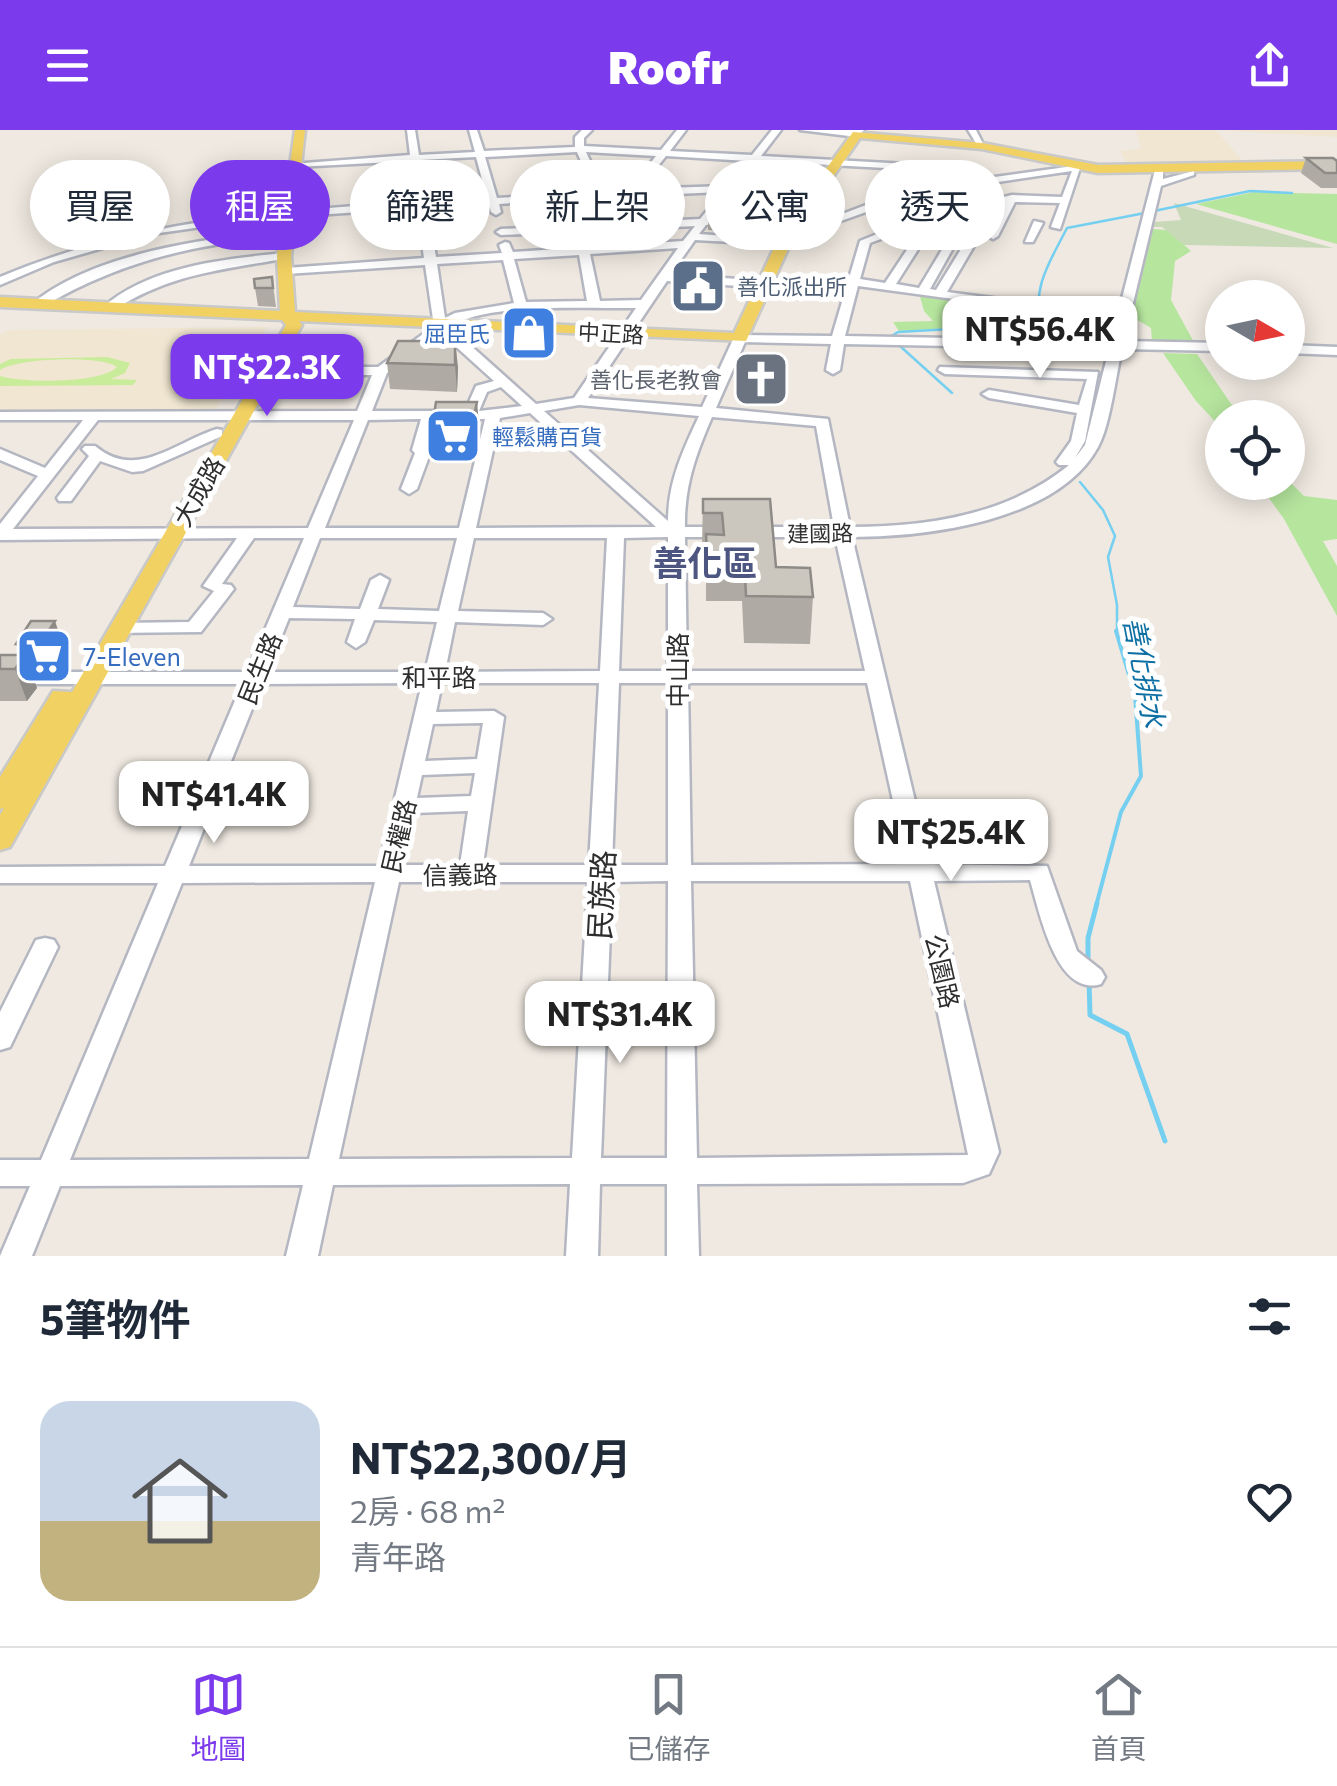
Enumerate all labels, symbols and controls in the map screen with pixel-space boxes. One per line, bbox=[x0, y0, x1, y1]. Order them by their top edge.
icon: menu bbox=[40, 38, 95, 93]
text: Roofr bbox=[608, 38, 729, 93]
icon: share bbox=[1242, 38, 1297, 93]
chip: 買屋 bbox=[30, 160, 170, 250]
chip: 租屋 bbox=[190, 160, 330, 250]
chip: 篩選 bbox=[350, 160, 490, 250]
chip: 新上架 bbox=[510, 160, 685, 250]
chip: 公寓 bbox=[705, 160, 845, 250]
chip: 透天 bbox=[865, 160, 1005, 250]
public building icon: 善化派出所 bbox=[668, 256, 728, 316]
place label: 善化派出所 bbox=[737, 273, 847, 300]
north arrow bbox=[1205, 280, 1305, 380]
map controls bbox=[1205, 280, 1305, 500]
pin: NT$56.4K bbox=[937, 296, 1143, 381]
shop icon: 屈臣氏 bbox=[499, 303, 559, 363]
text: NT$56.4K bbox=[964, 308, 1116, 348]
street label: 中正路 bbox=[577, 318, 645, 348]
place label: 屈臣氏 bbox=[424, 320, 490, 347]
pin: NT$22.3K bbox=[164, 334, 370, 419]
text: NT$22.3K bbox=[193, 346, 341, 386]
church icon: 善化長老教會 bbox=[731, 349, 791, 409]
place label: 善化長老教會 bbox=[590, 366, 722, 393]
button: locate bbox=[1205, 400, 1305, 500]
supermarket icon: 輕鬆購百貨 bbox=[423, 406, 483, 466]
place label: 輕鬆購百貨 bbox=[492, 423, 602, 450]
street label: 大成路 bbox=[166, 451, 230, 531]
street label: 建國路 bbox=[787, 519, 853, 547]
district label: 善化區 bbox=[652, 540, 758, 583]
water label: 善化排水 bbox=[1118, 614, 1173, 732]
supermarket icon: 7-Eleven bbox=[14, 626, 74, 686]
street label: 民生路 bbox=[231, 628, 287, 708]
street label: 中山路 bbox=[662, 632, 692, 708]
place label: 7-Eleven bbox=[83, 641, 181, 671]
street label: 和平路 bbox=[401, 662, 477, 692]
pin: NT$41.4K bbox=[111, 761, 317, 846]
text: NT$41.4K bbox=[141, 773, 287, 813]
street label: 民權路 bbox=[375, 796, 421, 876]
pin: NT$25.4K bbox=[848, 799, 1054, 884]
text: NT$25.4K bbox=[876, 811, 1026, 851]
street label: 民族路 bbox=[579, 849, 621, 941]
street label: 信義路 bbox=[422, 858, 498, 890]
street label: 公園路 bbox=[920, 931, 966, 1011]
pin: NT$31.4K bbox=[517, 981, 723, 1066]
text: NT$31.4K bbox=[547, 993, 693, 1033]
icon: filters bbox=[1242, 1289, 1297, 1344]
text: 5筆物件 bbox=[40, 1292, 191, 1344]
text: NT$22,300/月 bbox=[350, 1431, 632, 1483]
icon: home bbox=[120, 1441, 240, 1561]
icon: heart bbox=[1242, 1474, 1297, 1529]
text: 2房 · 68 m² bbox=[350, 1490, 505, 1530]
text: 青年路 bbox=[350, 1536, 446, 1576]
tab: 地圖 bbox=[190, 1667, 246, 1767]
tab: 已儲存 bbox=[626, 1667, 711, 1767]
tab: 首頁 bbox=[1091, 1667, 1147, 1767]

